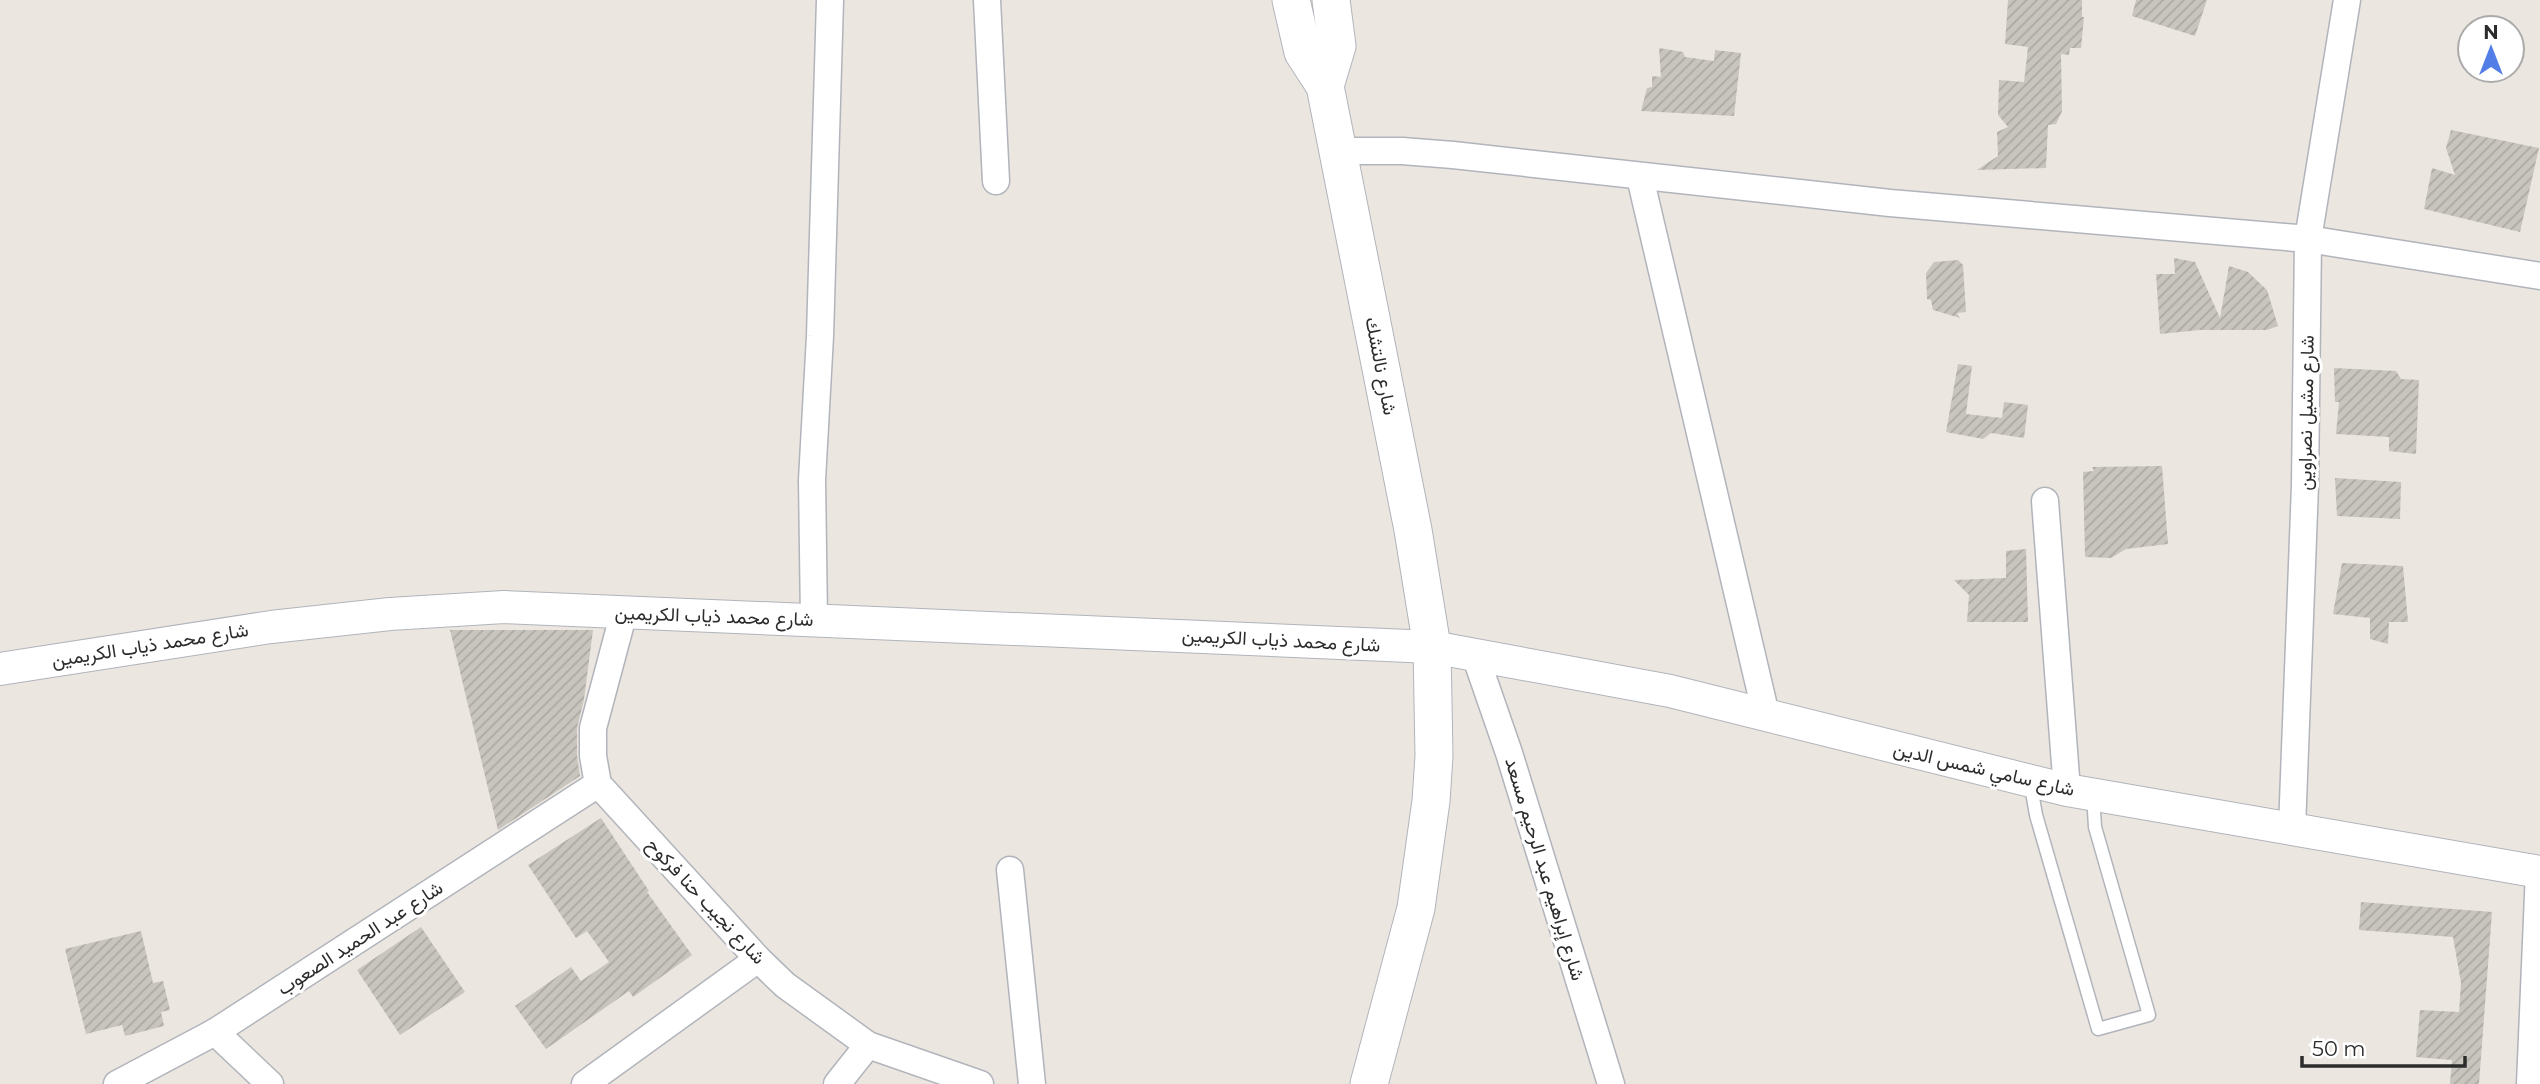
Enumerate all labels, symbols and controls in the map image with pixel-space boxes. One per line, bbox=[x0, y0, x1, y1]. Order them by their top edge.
north arrow bbox=[2456, 14, 2526, 84]
text: N bbox=[2483, 21, 2499, 44]
street label: شارع نالتشك bbox=[1359, 315, 1402, 417]
street label: شارع مشيل نصراوين bbox=[2293, 335, 2320, 491]
street label: شارع محمد ذياب الكريمين bbox=[614, 601, 814, 632]
street label: شارع محمد ذياب الكريمين bbox=[50, 618, 250, 673]
street label: شارع محمد ذياب الكريمين bbox=[1181, 623, 1381, 658]
street label: شارع سامي شمس الدين bbox=[1890, 737, 2077, 805]
street label: شارع إبراهيم عبد الرحيم مسعد bbox=[1499, 755, 1590, 984]
street label: شارع نجيب حنا فركوح bbox=[641, 833, 770, 970]
street label: شارع عبد الحميد الصعوب bbox=[273, 876, 448, 1001]
scale bar bbox=[2302, 1024, 2465, 1068]
text: 50 m bbox=[2312, 1036, 2366, 1061]

